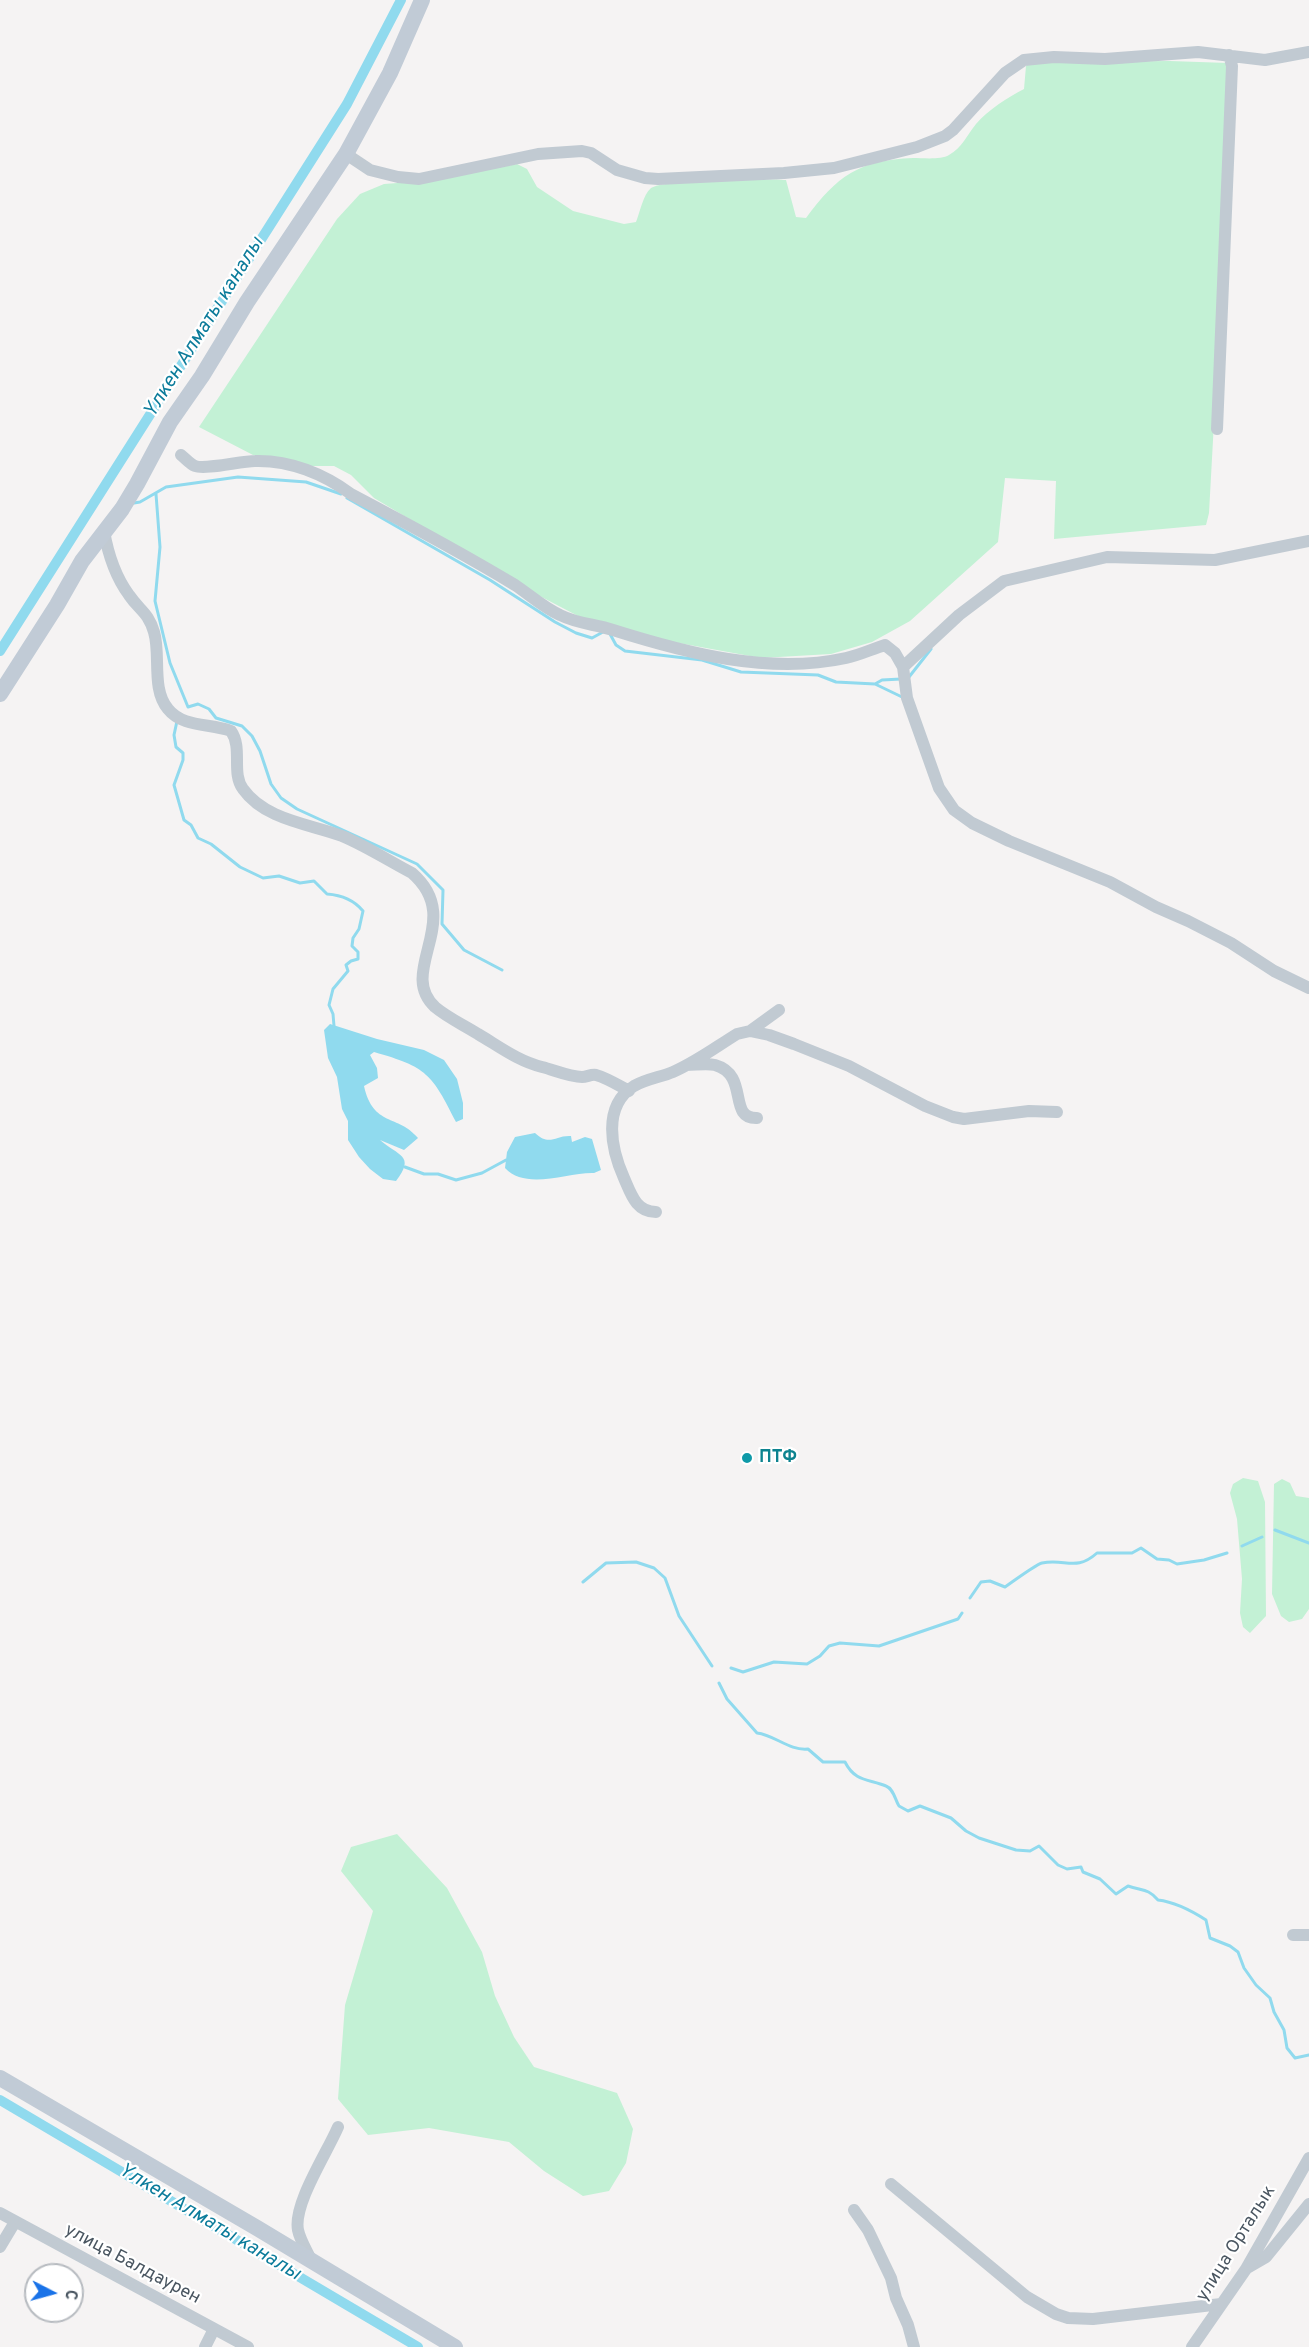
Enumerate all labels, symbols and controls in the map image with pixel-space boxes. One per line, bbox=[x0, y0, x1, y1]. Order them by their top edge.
water label: Үлкен Алматы каналы bbox=[140, 233, 270, 423]
place label: ПТФ bbox=[759, 1447, 797, 1469]
marker: ПТФ bbox=[740, 1451, 754, 1465]
water label: Үлкен Алматы каналы bbox=[114, 2159, 304, 2287]
street label: улица Орталык bbox=[1193, 2182, 1281, 2306]
street label: улица Балдаурен bbox=[60, 2220, 204, 2310]
north arrow bbox=[24, 2263, 84, 2323]
text: С bbox=[59, 2289, 80, 2301]

